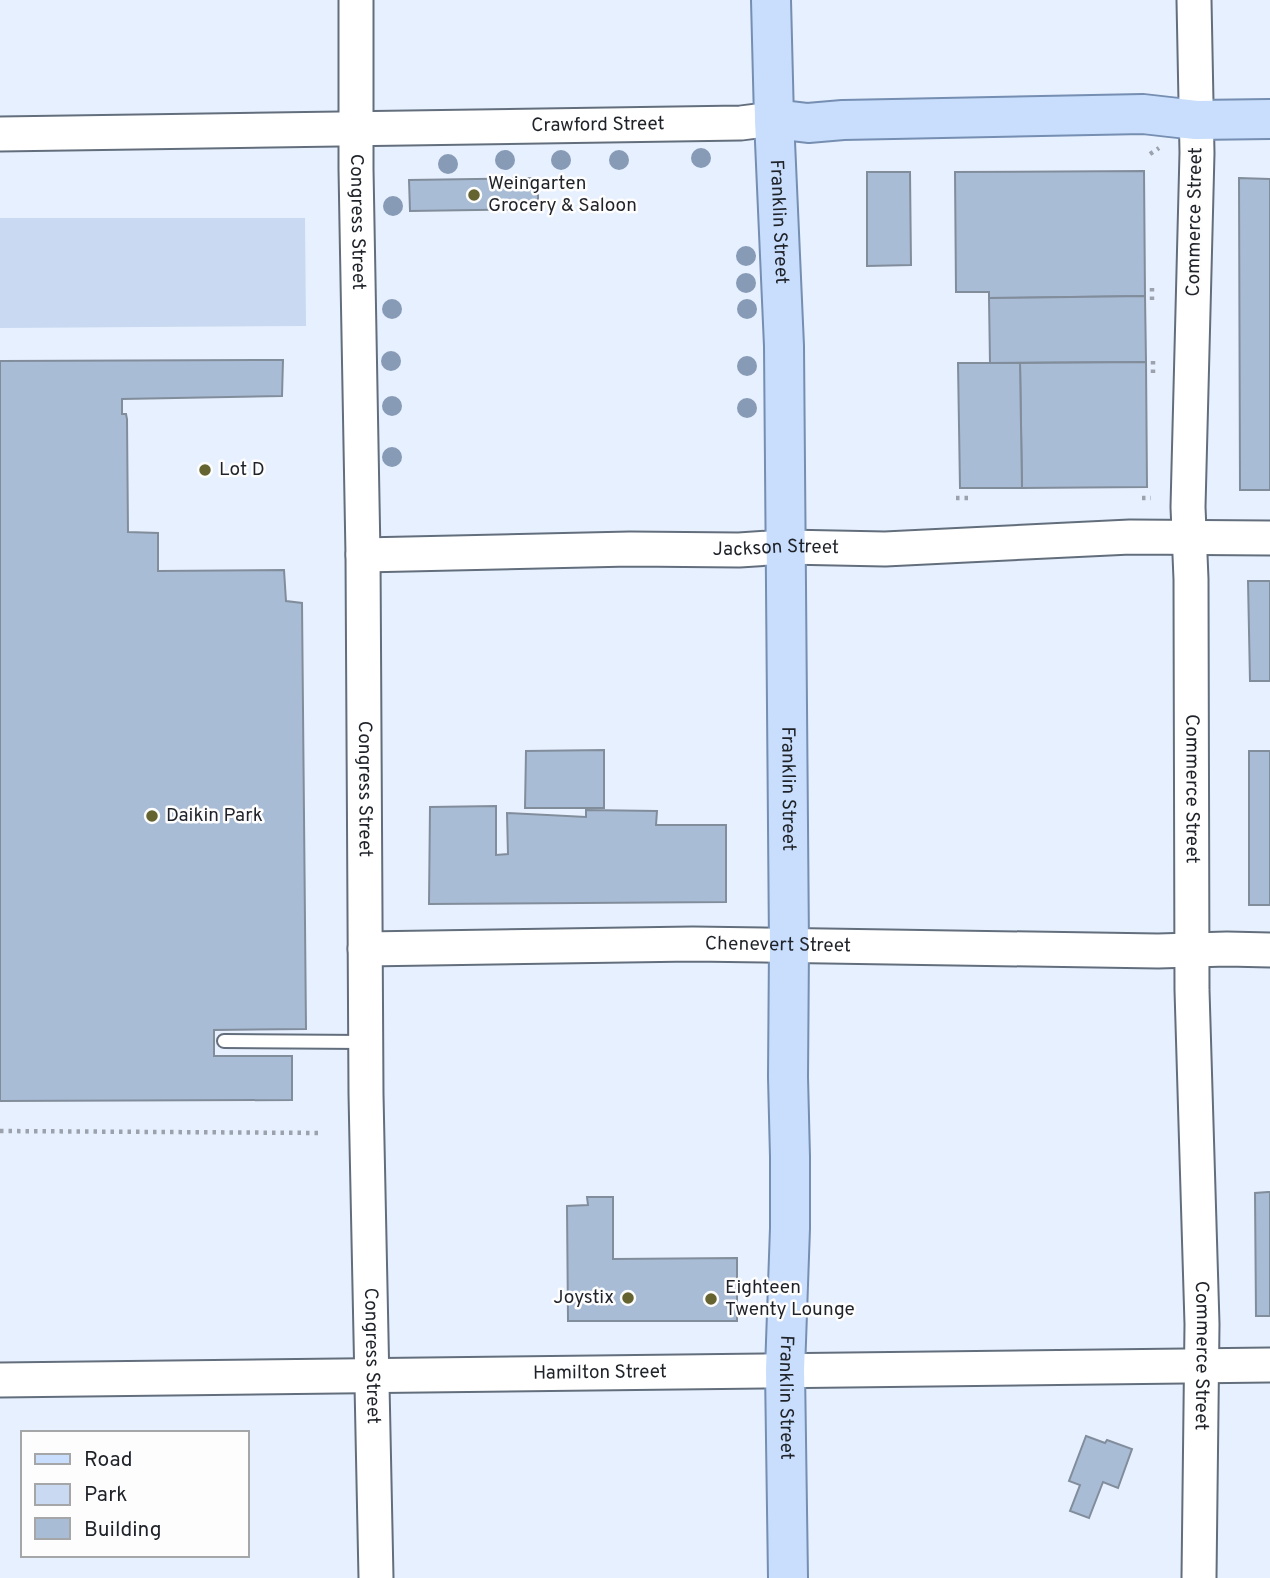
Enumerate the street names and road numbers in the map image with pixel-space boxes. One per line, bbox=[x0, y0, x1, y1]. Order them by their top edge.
street label: Crawford Street bbox=[531, 112, 665, 138]
street label: Commerce Street bbox=[1182, 147, 1208, 297]
street label: Congress Street bbox=[344, 154, 370, 290]
street label: Franklin Street bbox=[764, 159, 793, 285]
street label: Jackson Street bbox=[712, 535, 839, 562]
street label: Commerce Street bbox=[1179, 714, 1204, 864]
street label: Congress Street bbox=[352, 721, 377, 857]
street label: Franklin Street bbox=[775, 726, 800, 851]
street label: Chenevert Street bbox=[705, 932, 851, 958]
street label: Commerce Street bbox=[1189, 1280, 1214, 1431]
street label: Congress Street bbox=[358, 1287, 385, 1424]
street label: Franklin Street bbox=[773, 1335, 798, 1460]
street label: Hamilton Street bbox=[533, 1360, 667, 1386]

